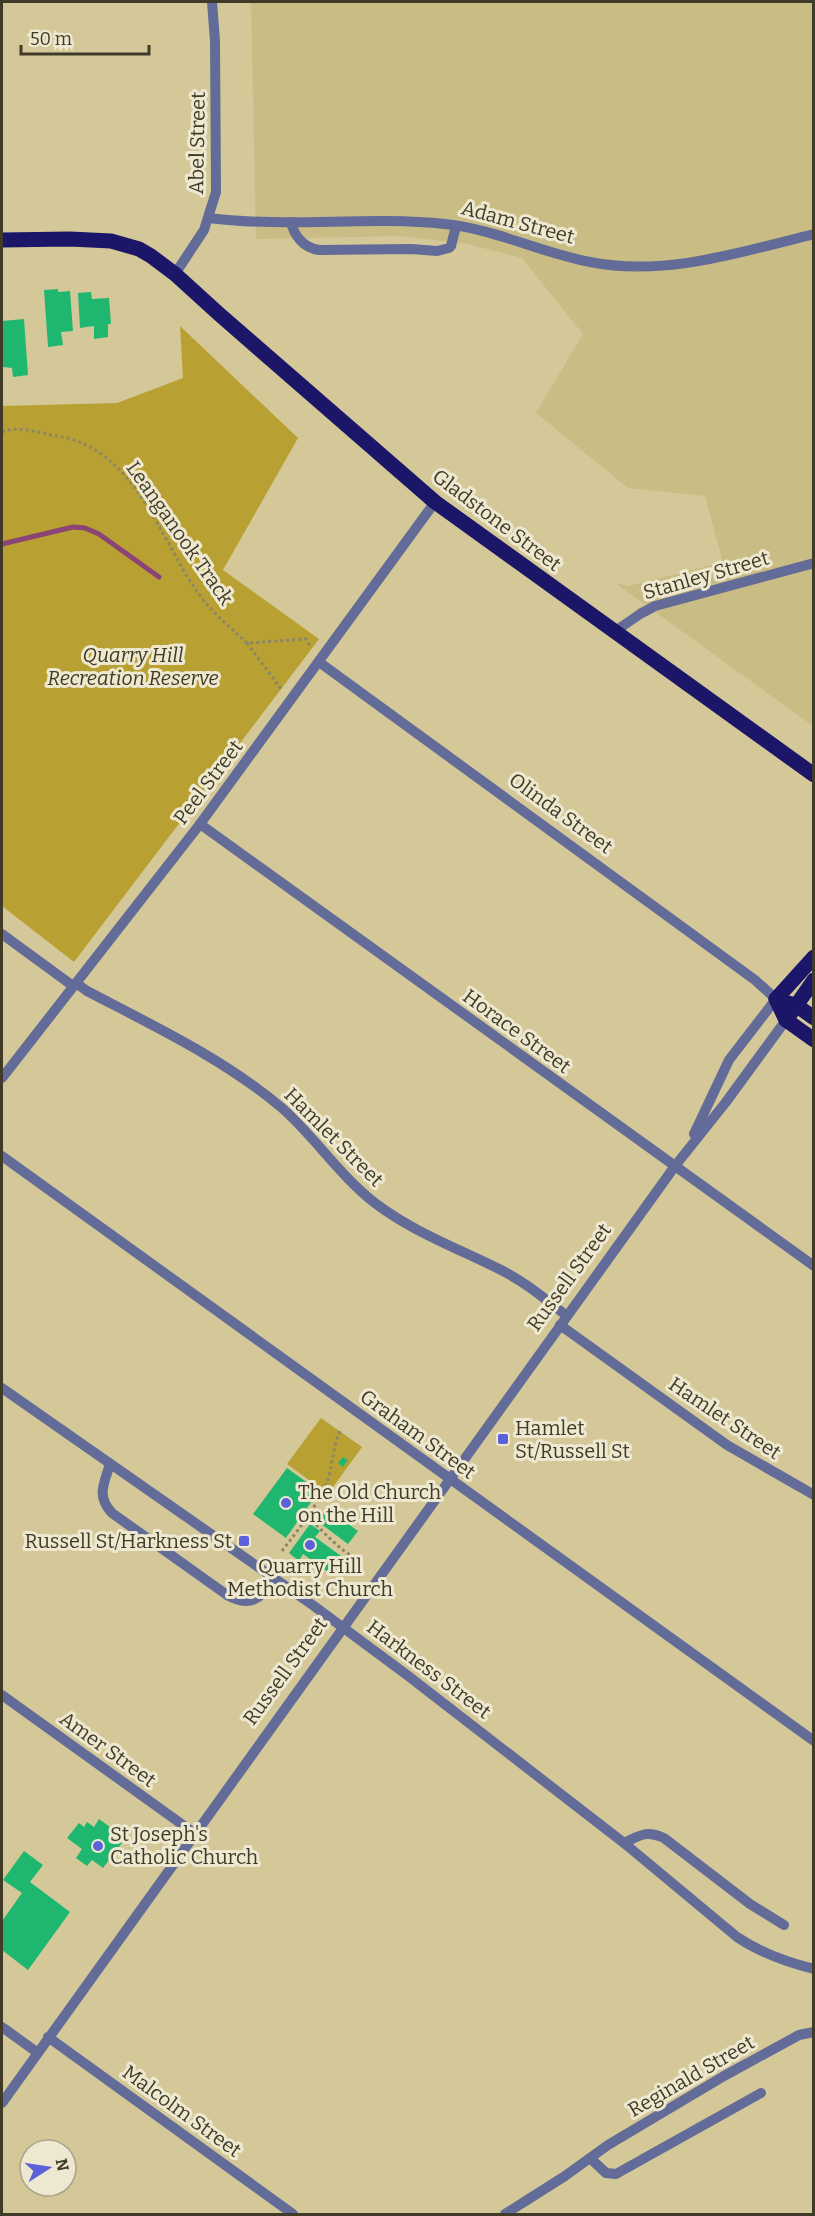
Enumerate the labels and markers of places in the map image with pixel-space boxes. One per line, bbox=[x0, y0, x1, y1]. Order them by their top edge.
place label: Hamlet St/Russell St bbox=[515, 1416, 630, 1463]
marker: Hamlet St/Russell St bbox=[496, 1432, 510, 1446]
place label: The Old Church on the Hill bbox=[298, 1480, 442, 1527]
marker: The Old Church on the Hill bbox=[279, 1496, 293, 1510]
place label: Russell St/Harkness St bbox=[25, 1529, 232, 1553]
marker: Russell St/Harkness St bbox=[237, 1534, 251, 1548]
marker: Quarry Hill Methodist Church bbox=[303, 1538, 317, 1552]
place label: Quarry Hill Methodist Church bbox=[227, 1554, 394, 1601]
place label: St Joseph's Catholic Church bbox=[110, 1822, 259, 1869]
marker: St Joseph's Catholic Church bbox=[91, 1839, 105, 1853]

